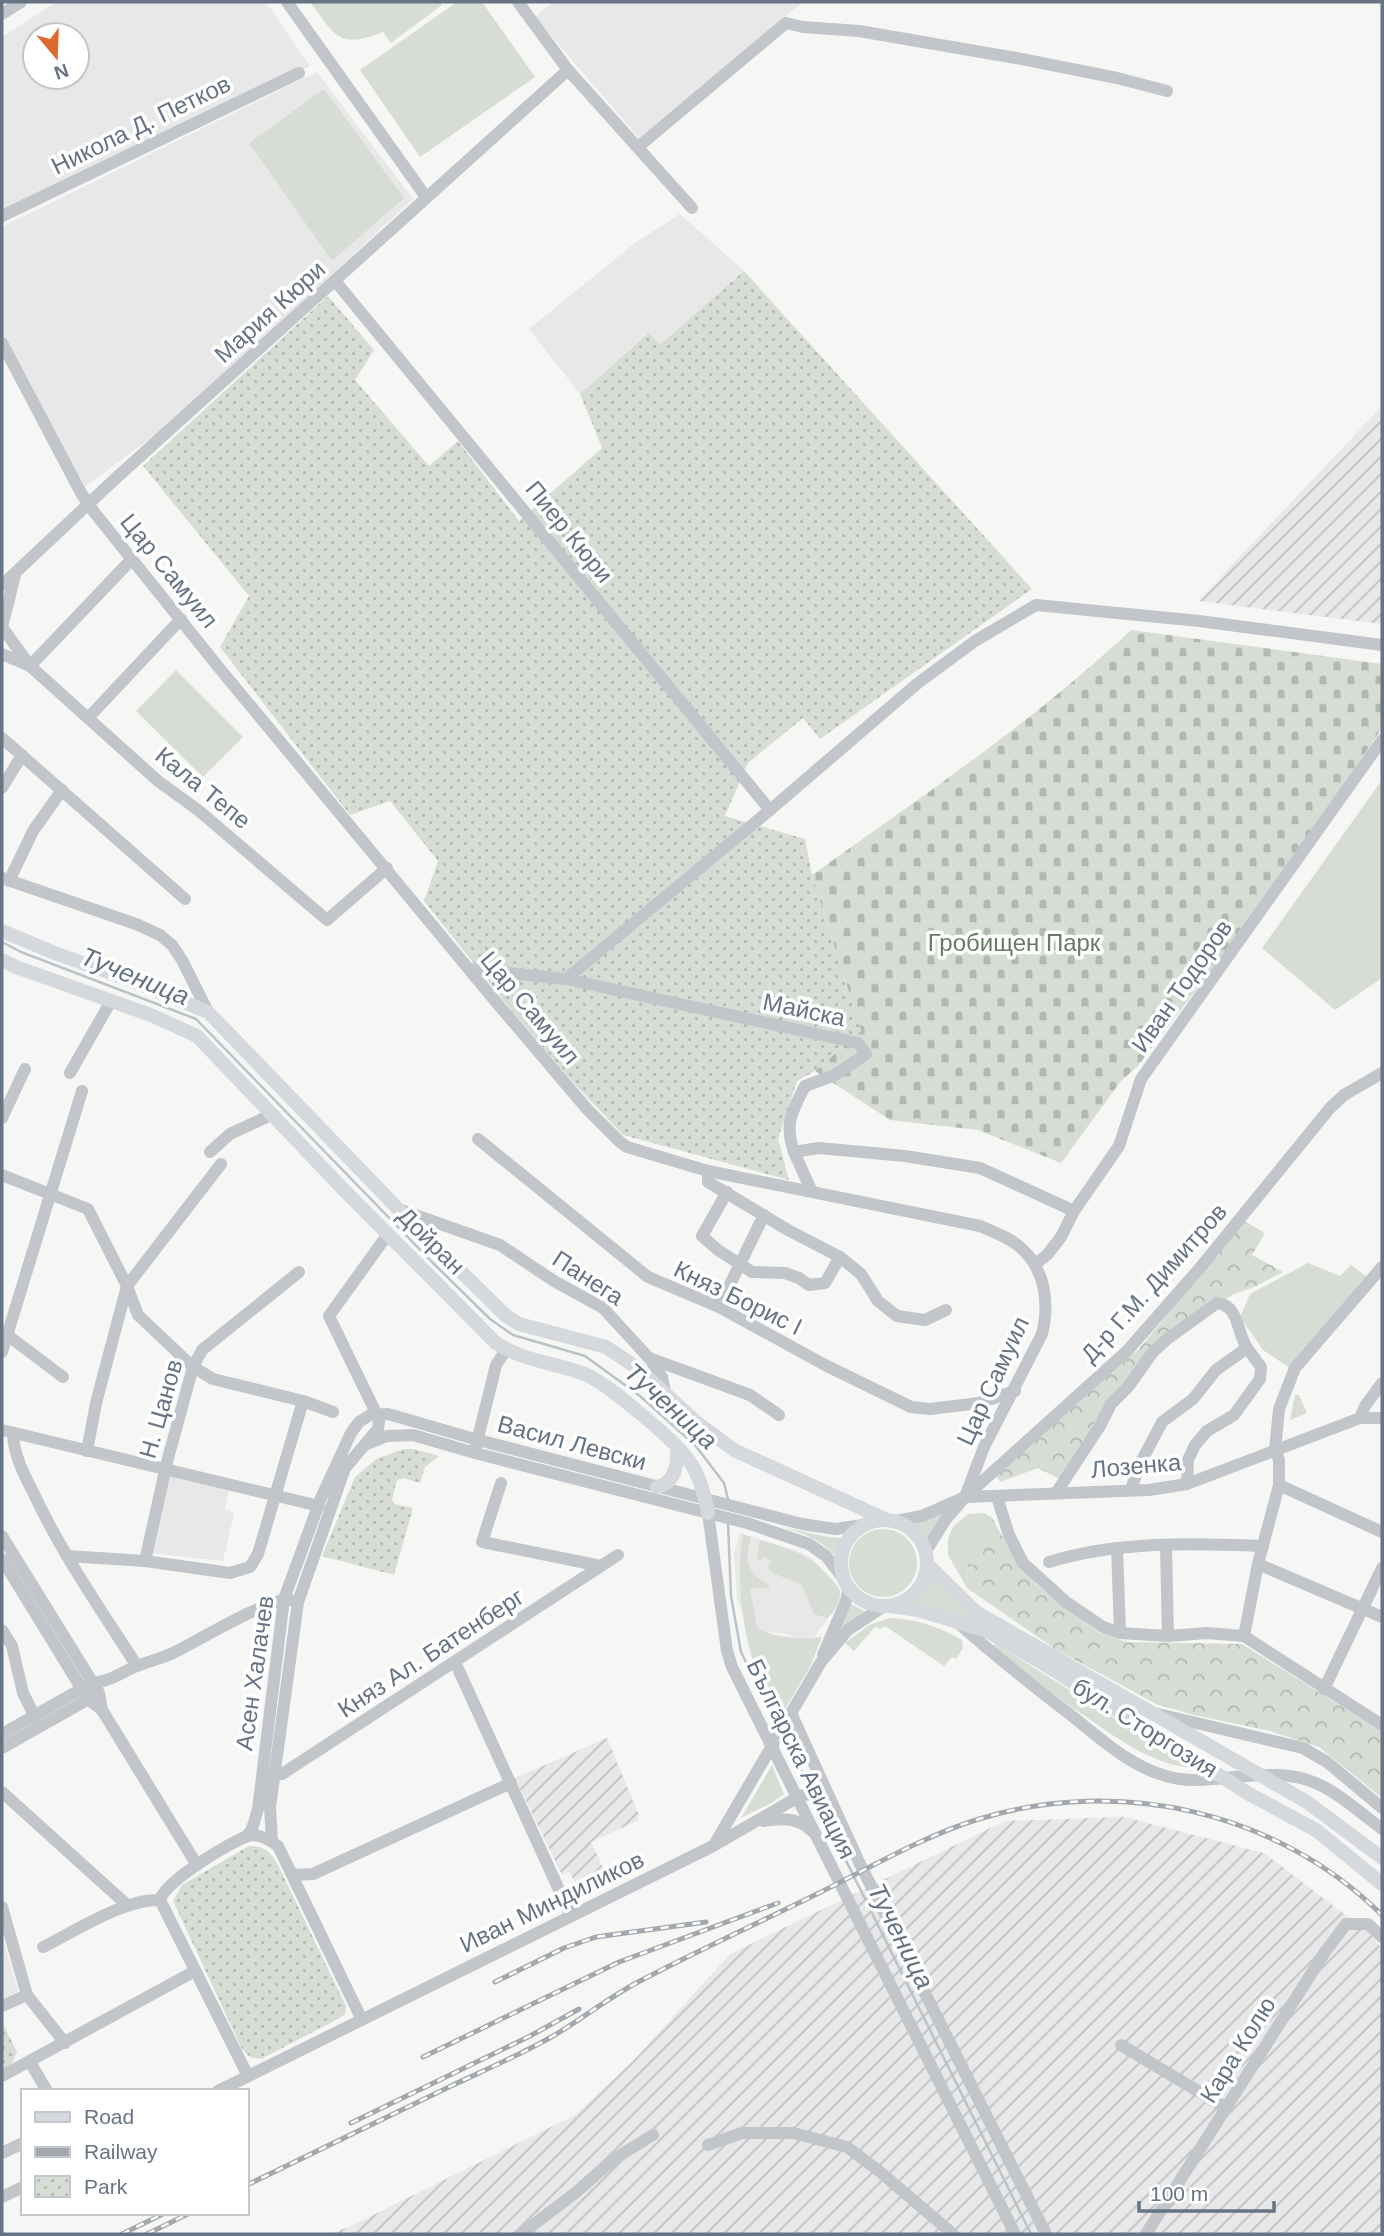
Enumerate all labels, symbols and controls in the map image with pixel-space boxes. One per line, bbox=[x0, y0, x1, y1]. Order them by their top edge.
north arrow bbox=[21, 21, 91, 91]
text: N bbox=[51, 59, 71, 84]
street label: Никола Д. Петков bbox=[47, 70, 235, 180]
street label: Мария Кюри bbox=[209, 255, 330, 368]
street label: Пиер Кюри bbox=[520, 475, 619, 588]
street label: Цар Самуил bbox=[115, 508, 224, 633]
street label: Кала Тепе bbox=[150, 741, 256, 834]
street label: Иван Тодоров bbox=[1126, 914, 1237, 1057]
park label: Гробищен Парк bbox=[928, 929, 1101, 956]
water label: Тученица bbox=[76, 941, 194, 1011]
street label: Цар Самуил bbox=[475, 946, 585, 1070]
street label: Майска bbox=[761, 988, 848, 1032]
street label: Д-р Г.М. Димитров bbox=[1075, 1198, 1232, 1368]
street label: Дойран bbox=[392, 1202, 470, 1280]
street label: Панега bbox=[548, 1245, 629, 1311]
street label: Княз Борис I bbox=[670, 1255, 807, 1340]
street label: Цар Самуил bbox=[951, 1312, 1034, 1449]
street label: Н. Цанов bbox=[134, 1356, 188, 1461]
water label: Тученица bbox=[618, 1357, 724, 1455]
street label: Васил Левски bbox=[495, 1410, 649, 1475]
street label: Лозенка bbox=[1090, 1448, 1183, 1483]
street label: Княз Ал. Батенберг bbox=[333, 1582, 529, 1723]
street label: Асен Халачев bbox=[230, 1594, 279, 1752]
street label: Българска Авиация bbox=[741, 1655, 861, 1863]
street label: бул. Сторгозия bbox=[1068, 1672, 1223, 1783]
street label: Иван Миндиликов bbox=[455, 1845, 648, 1958]
water label: Тученица bbox=[862, 1878, 940, 1994]
street label: Кара Колю bbox=[1194, 1992, 1281, 2108]
legend bbox=[21, 2089, 248, 2215]
text: Road bbox=[84, 2105, 134, 2128]
text: Railway bbox=[84, 2140, 158, 2163]
scale bar bbox=[1139, 2170, 1274, 2214]
text: Park bbox=[84, 2175, 128, 2198]
text: 100 m bbox=[1150, 2182, 1208, 2205]

